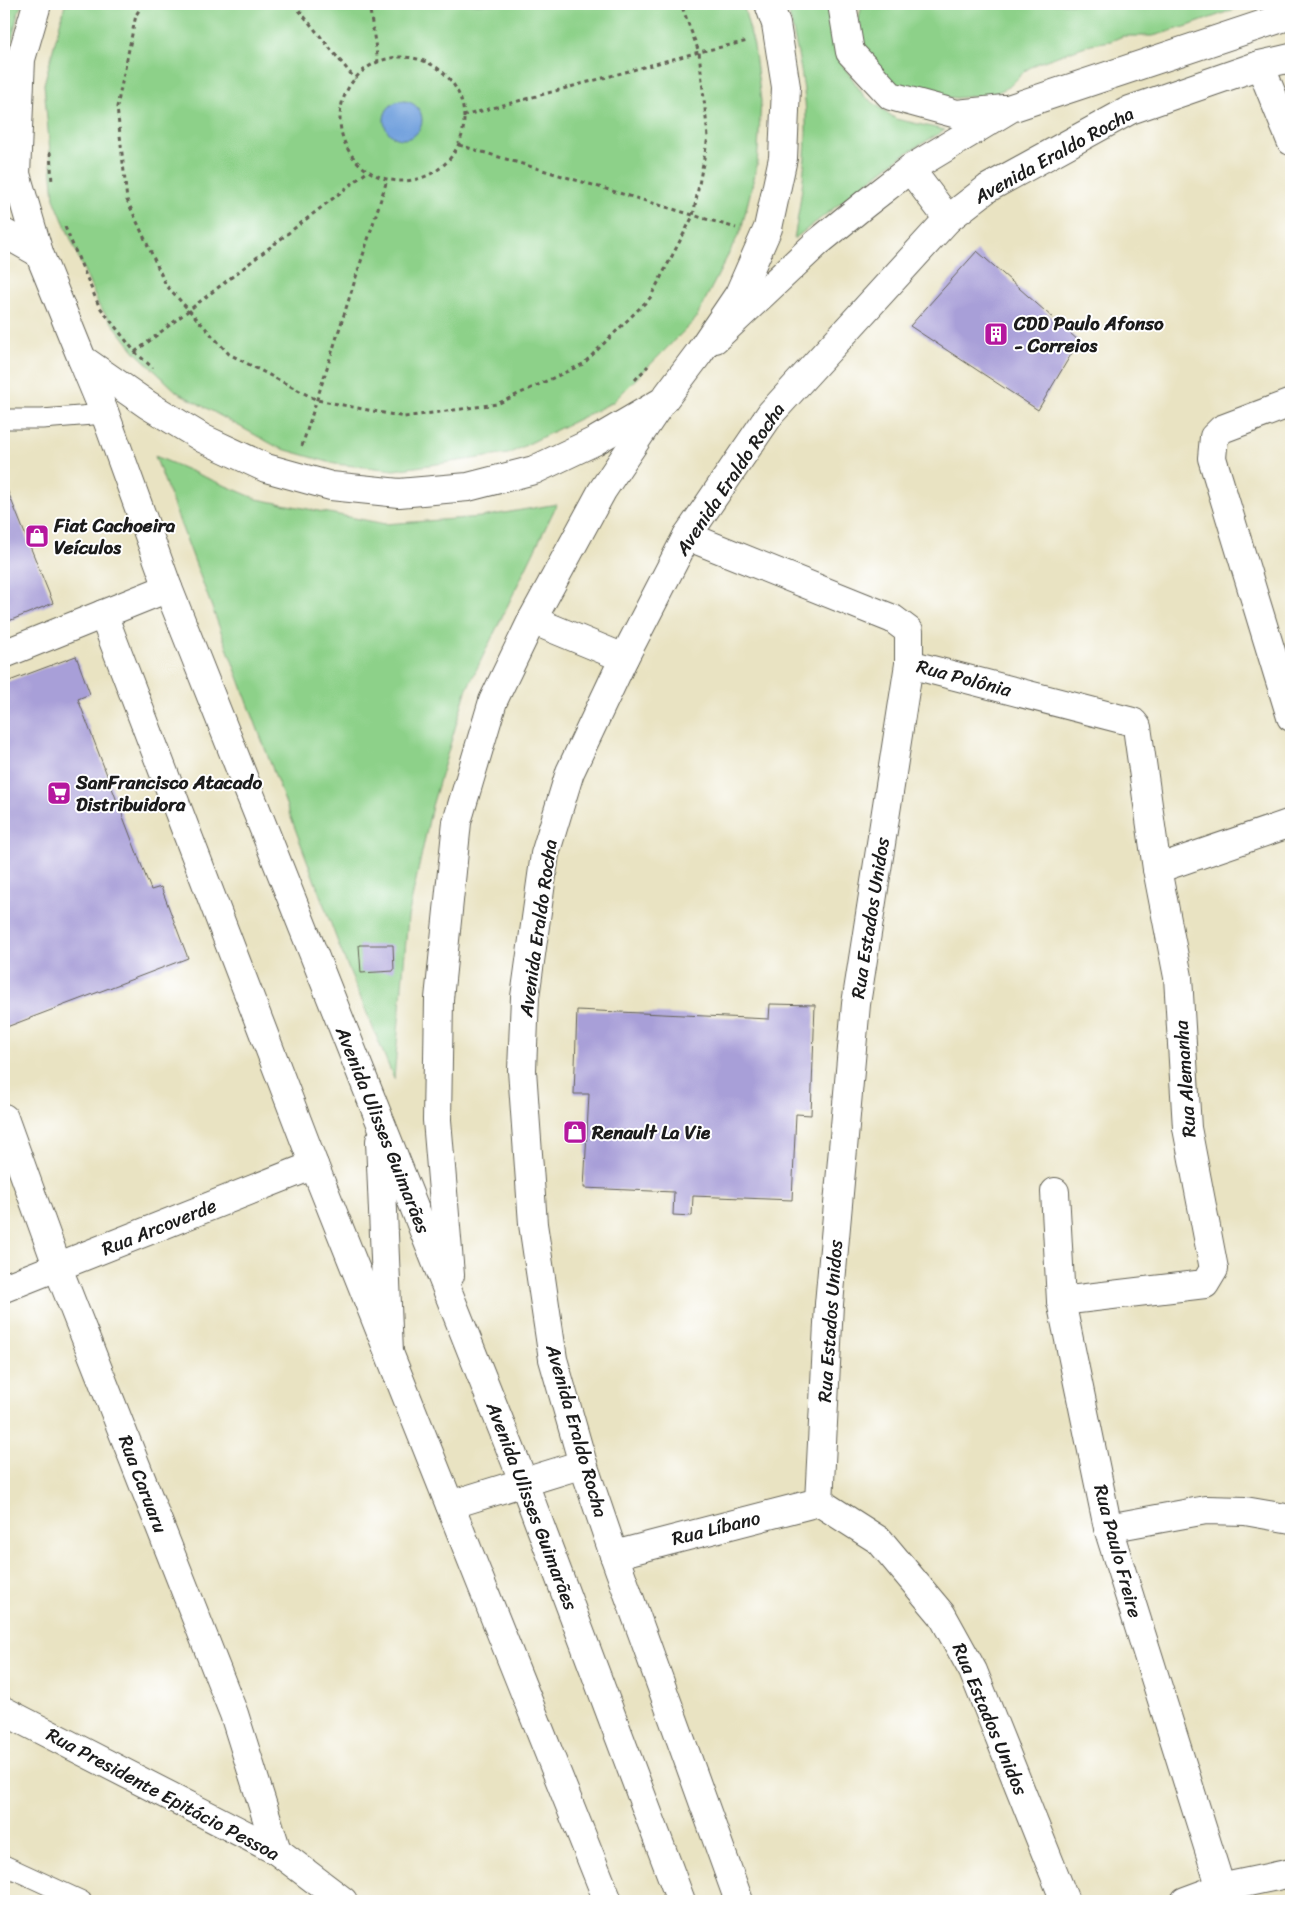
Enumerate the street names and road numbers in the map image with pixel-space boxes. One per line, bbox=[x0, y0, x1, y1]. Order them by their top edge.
street label: Avenida Eraldo Rocha bbox=[967, 97, 1141, 213]
street label: Avenida Eraldo Rocha bbox=[666, 395, 794, 563]
street label: Rua Polônia bbox=[913, 650, 1015, 707]
street label: Rua Estados Unidos bbox=[841, 835, 899, 1001]
street label: Avenida Eraldo Rocha bbox=[509, 837, 567, 1020]
street label: Rua Alemanha bbox=[1164, 1019, 1206, 1139]
street label: Avenida Ulisses Guimarães bbox=[326, 1020, 440, 1239]
street label: Rua Arcoverde bbox=[96, 1189, 222, 1265]
street label: Rua Estados Unidos bbox=[808, 1238, 852, 1403]
street label: Avenida Eraldo Rocha bbox=[536, 1340, 618, 1522]
street label: Avenida Ulisses Guimarães bbox=[477, 1396, 587, 1615]
street label: Rua Caruaru bbox=[109, 1430, 177, 1538]
street label: Rua Paulo Freire bbox=[1084, 1480, 1152, 1622]
street label: Rua Líbano bbox=[668, 1501, 764, 1555]
street label: Rua Estados Unidos bbox=[943, 1638, 1037, 1801]
street label: Rua Presidente Epitácio Pessoa bbox=[40, 1718, 286, 1870]

